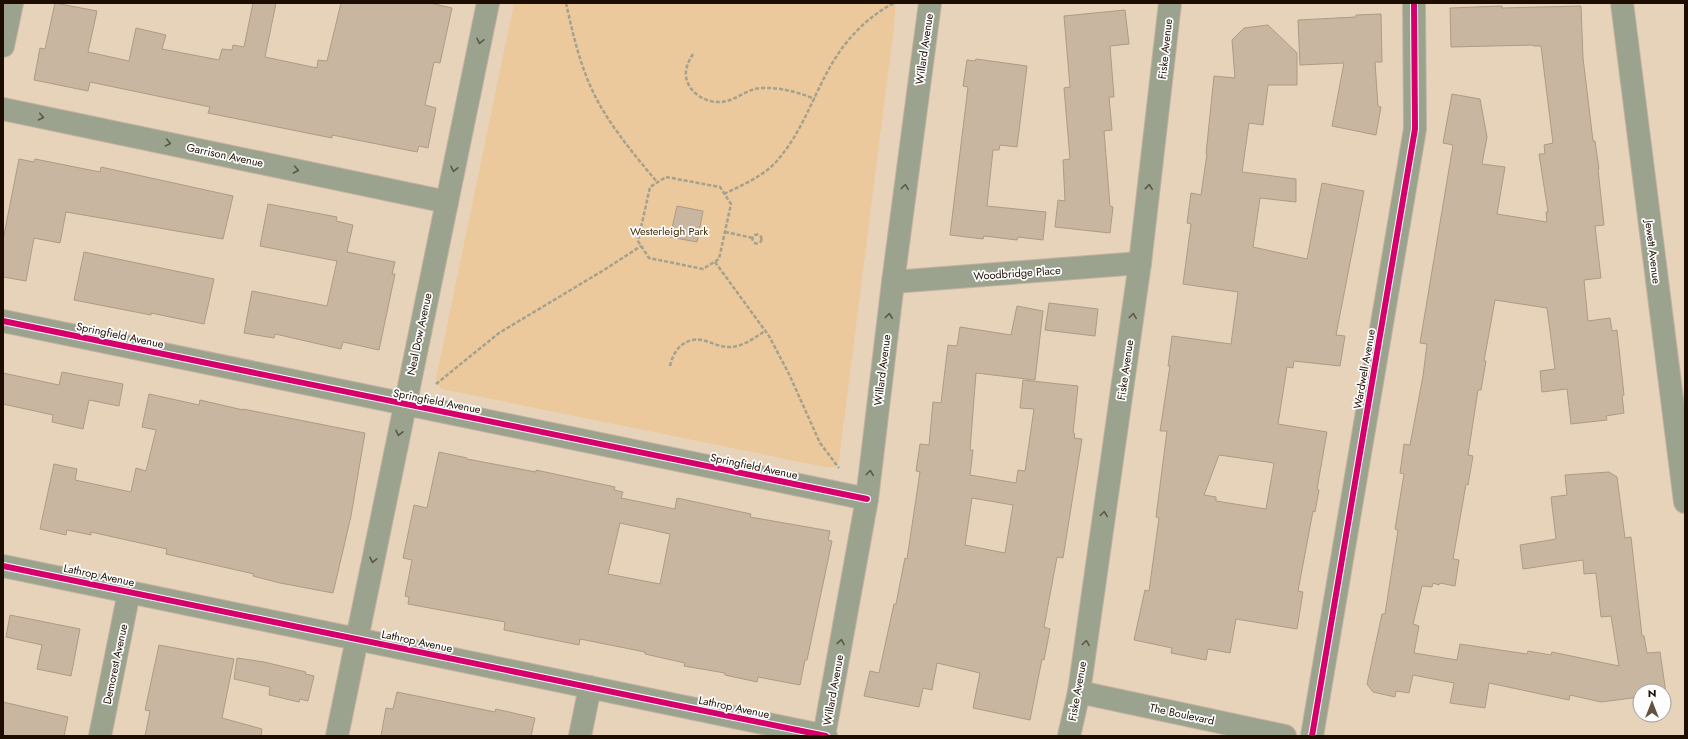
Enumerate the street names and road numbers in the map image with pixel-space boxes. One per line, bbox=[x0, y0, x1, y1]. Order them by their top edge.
street label: Willard Avenue bbox=[911, 12, 937, 86]
street label: Fiske Avenue bbox=[1154, 18, 1176, 80]
street label: Garrison Avenue bbox=[185, 139, 265, 171]
street label: Jewett Avenue bbox=[1641, 217, 1665, 285]
street label: Woodbridge Place bbox=[973, 262, 1062, 284]
street label: Neal Dow Avenue bbox=[402, 291, 436, 377]
street label: Springfield Avenue bbox=[75, 318, 166, 352]
street label: Wardwell Avenue bbox=[1349, 328, 1379, 410]
street label: Willard Avenue bbox=[870, 333, 894, 407]
street label: Fiske Avenue bbox=[1113, 339, 1137, 401]
street label: Springfield Avenue bbox=[392, 385, 483, 417]
street label: Springfield Avenue bbox=[709, 449, 800, 483]
street label: Lathrop Avenue bbox=[62, 560, 136, 590]
street label: Demorest Avenue bbox=[99, 622, 131, 706]
street label: Lathrop Avenue bbox=[380, 626, 454, 656]
street label: Willard Avenue bbox=[819, 653, 847, 727]
street label: Fiske Avenue bbox=[1064, 659, 1090, 722]
street label: Lathrop Avenue bbox=[697, 692, 771, 722]
street label: The Boulevard bbox=[1148, 699, 1216, 729]

